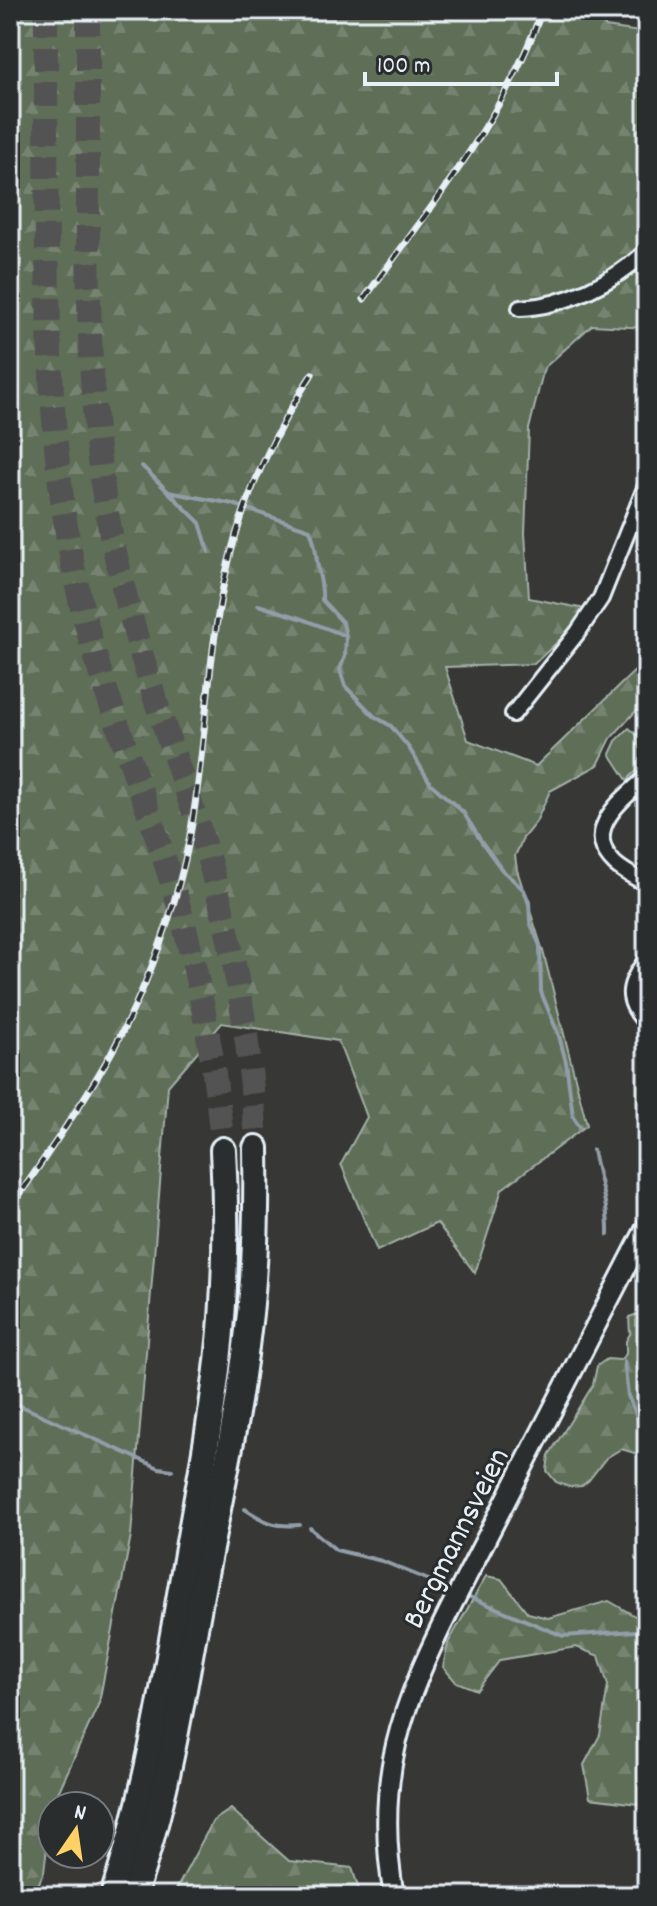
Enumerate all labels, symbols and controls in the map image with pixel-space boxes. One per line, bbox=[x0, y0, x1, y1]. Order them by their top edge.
scale bar bbox=[365, 36, 557, 86]
text: 100 m bbox=[377, 50, 430, 84]
street label: Bergmannsveien bbox=[393, 1441, 524, 1638]
north arrow bbox=[36, 1790, 116, 1870]
text: N bbox=[71, 1798, 89, 1830]

